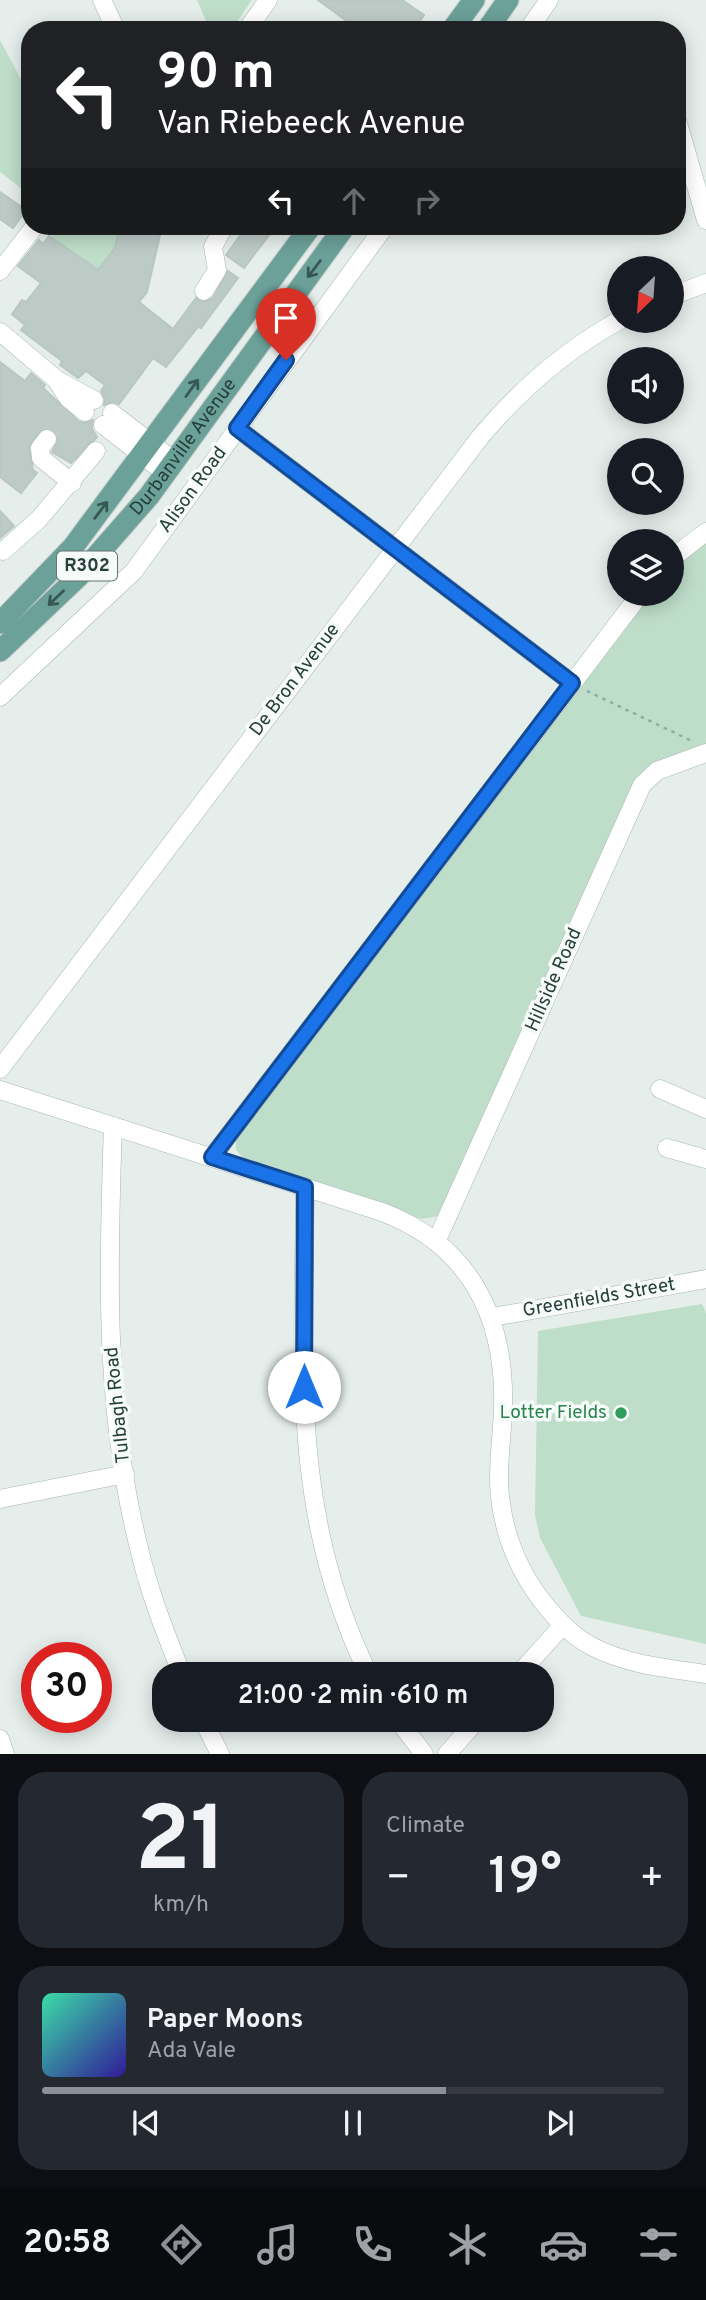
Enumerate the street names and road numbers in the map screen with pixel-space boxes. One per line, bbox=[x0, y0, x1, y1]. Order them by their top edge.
street label: Durbanville Avenue bbox=[125, 374, 242, 521]
street label: Alison Road bbox=[154, 442, 232, 538]
road number: R302 bbox=[57, 552, 117, 580]
street label: De Bron Avenue bbox=[245, 619, 345, 741]
street label: Hillside Road bbox=[520, 924, 588, 1036]
street label: Greenfields Street bbox=[521, 1273, 677, 1323]
street label: Tulbagh Road bbox=[100, 1346, 136, 1464]

